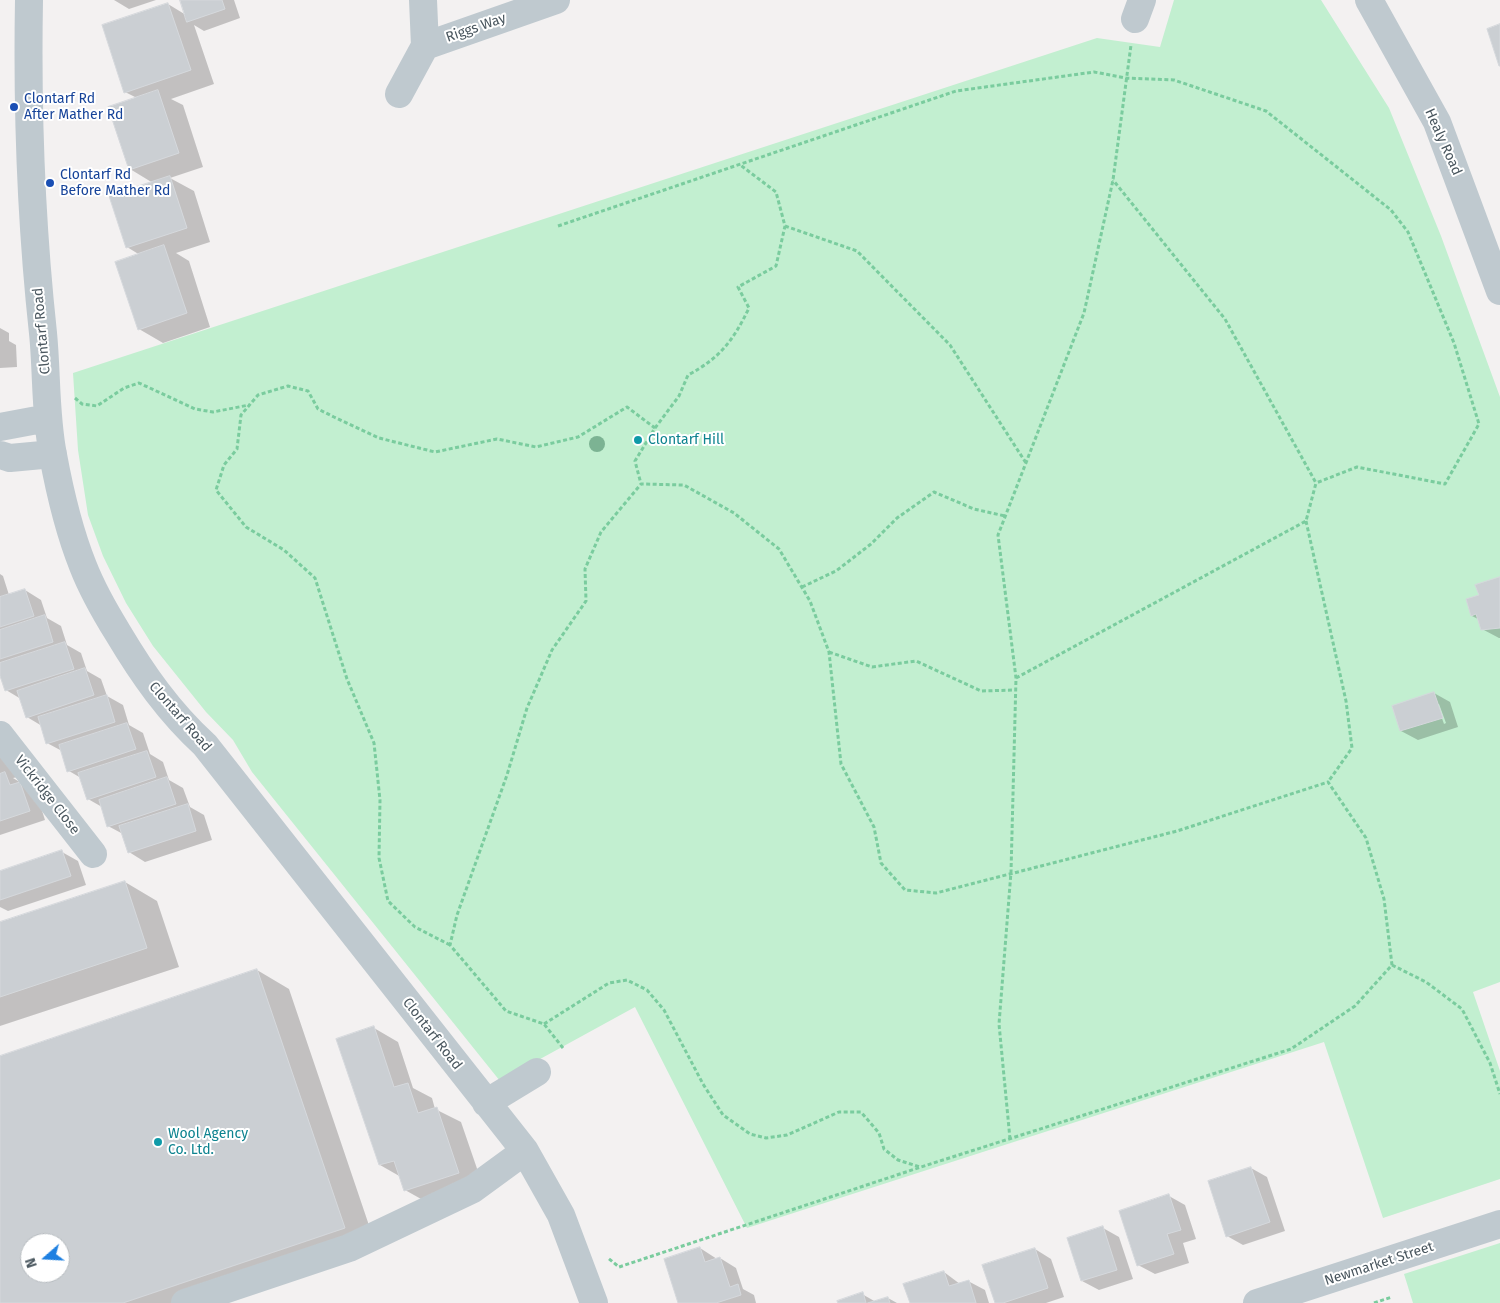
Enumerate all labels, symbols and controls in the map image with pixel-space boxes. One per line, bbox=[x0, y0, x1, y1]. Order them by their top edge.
street label: Riggs Way bbox=[444, 10, 508, 46]
place label: Clontarf Rd After Mather Rd bbox=[24, 91, 123, 124]
marker: Clontarf Rd After Mather Rd bbox=[8, 101, 20, 113]
street label: Healy Road bbox=[1421, 106, 1465, 178]
place label: Clontarf Rd Before Mather Rd bbox=[60, 167, 170, 200]
marker: Clontarf Rd Before Mather Rd bbox=[44, 177, 56, 189]
street label: Clontarf Road bbox=[30, 287, 54, 375]
place label: Clontarf Hill bbox=[648, 432, 724, 448]
marker: Clontarf Hill bbox=[632, 434, 644, 446]
street label: Clontarf Road bbox=[145, 679, 215, 755]
street label: Vickridge Close bbox=[11, 752, 83, 838]
street label: Clontarf Road bbox=[399, 995, 465, 1073]
place label: Wool Agency Co. Ltd. bbox=[168, 1126, 248, 1158]
marker: Wool Agency Co. Ltd. bbox=[152, 1136, 164, 1148]
north arrow bbox=[20, 1233, 70, 1283]
street label: Newmarket Street bbox=[1322, 1238, 1436, 1290]
text: N bbox=[22, 1256, 41, 1270]

